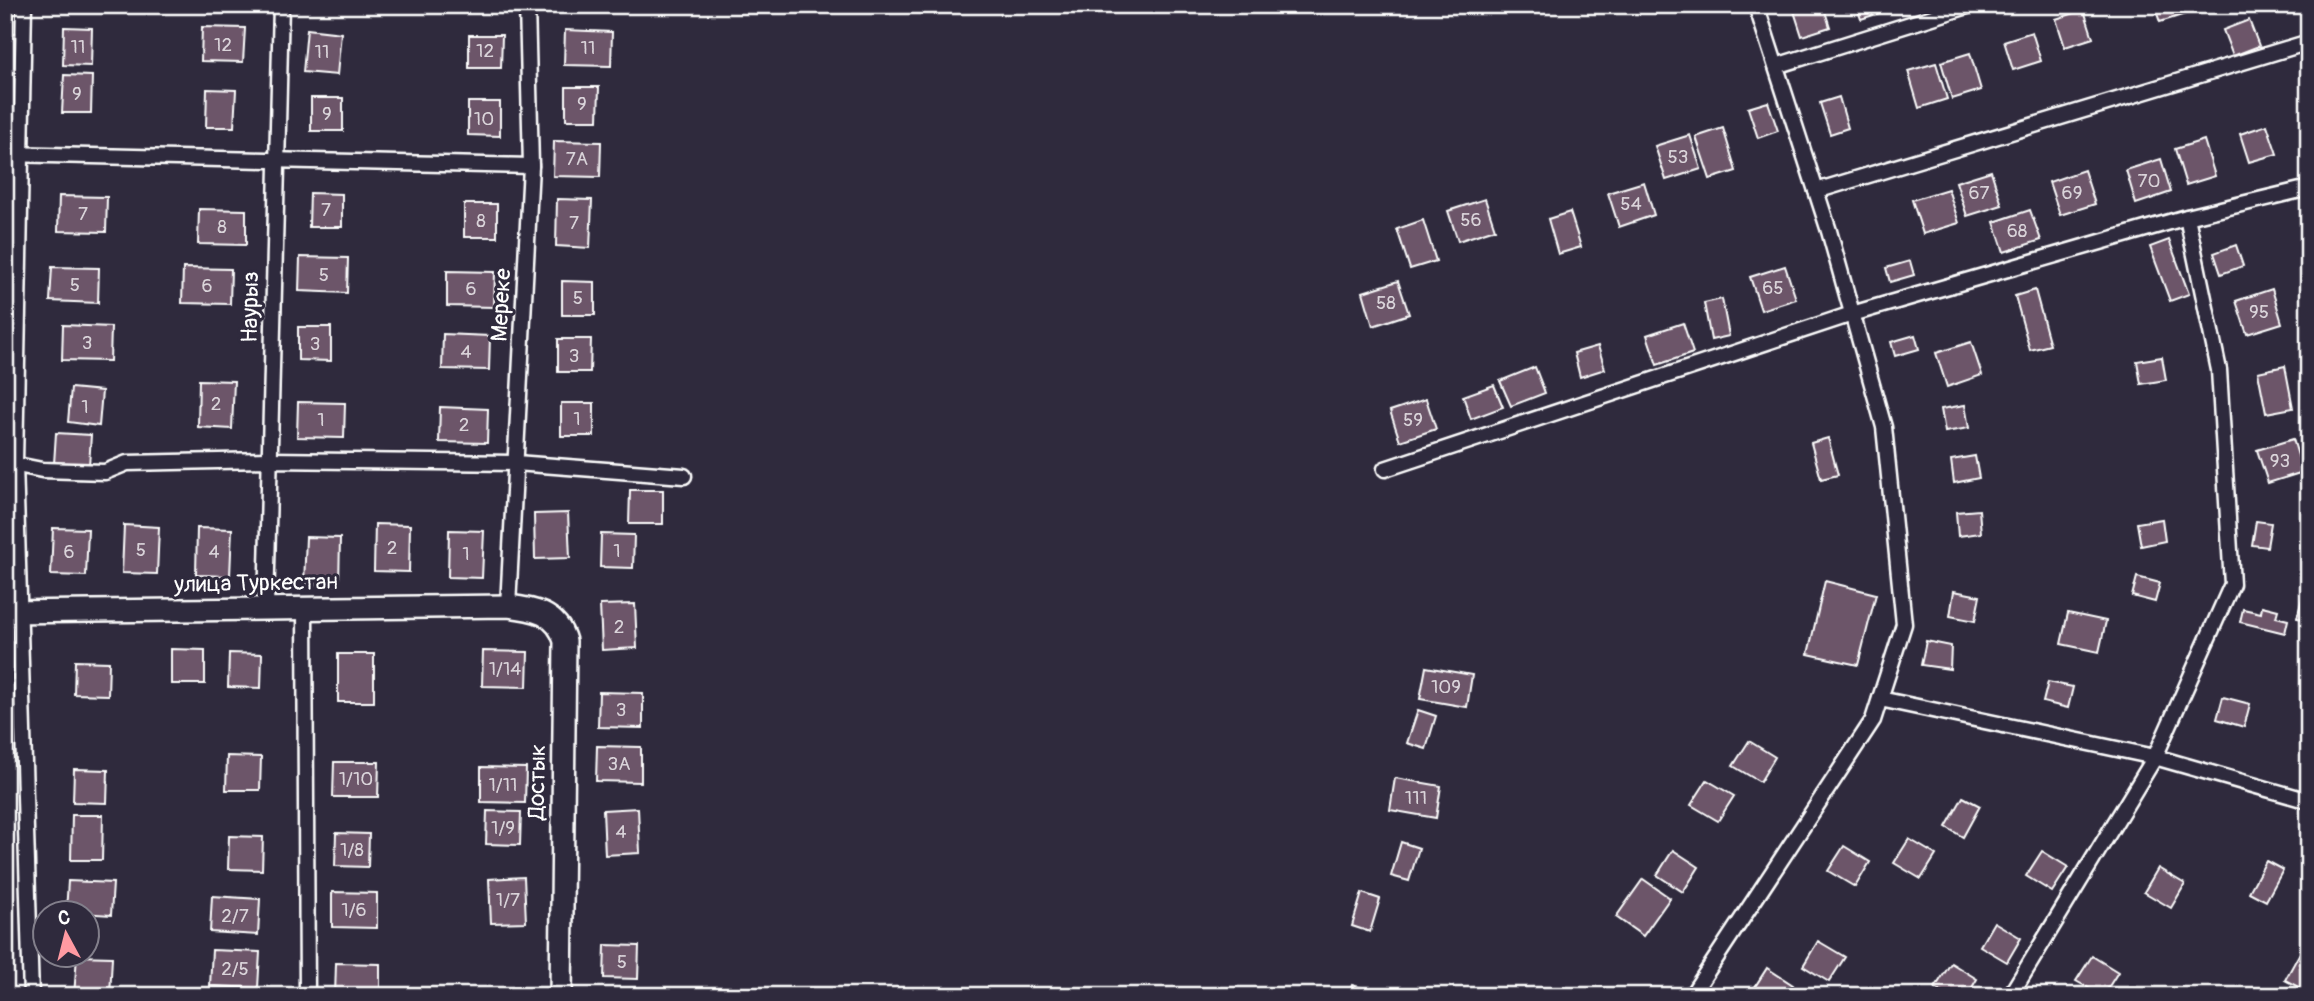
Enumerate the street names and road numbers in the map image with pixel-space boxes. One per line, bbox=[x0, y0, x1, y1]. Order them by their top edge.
street label: Мереке bbox=[485, 267, 517, 342]
street label: Наурыз bbox=[235, 271, 265, 343]
street label: улица Туркестан bbox=[173, 567, 338, 599]
street label: Достык bbox=[522, 744, 552, 821]

